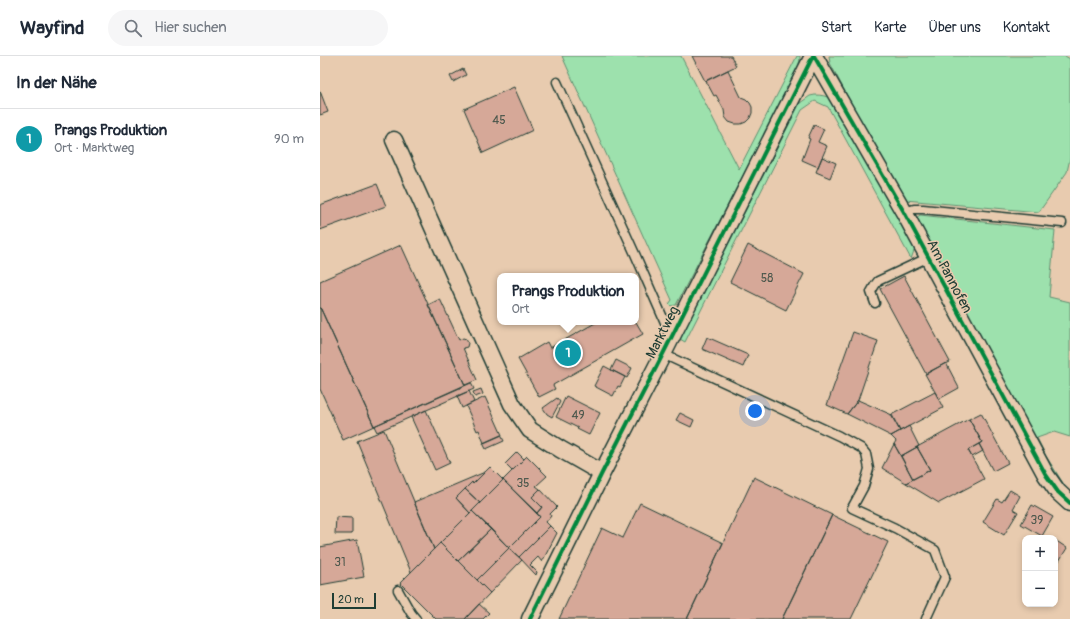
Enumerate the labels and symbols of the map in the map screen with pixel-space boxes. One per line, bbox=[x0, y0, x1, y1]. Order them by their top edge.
house number: 45 bbox=[492, 113, 506, 128]
street label: Am Pannofen bbox=[923, 237, 976, 316]
house number: 58 bbox=[761, 271, 773, 286]
street label: Marktweg bbox=[642, 303, 683, 361]
pin: 1 bbox=[555, 338, 581, 368]
your location bbox=[745, 401, 765, 421]
house number: 49 bbox=[571, 408, 585, 423]
house number: 35 bbox=[516, 476, 530, 491]
house number: 39 bbox=[1031, 513, 1043, 528]
house number: 31 bbox=[334, 555, 346, 570]
scale bar bbox=[332, 591, 376, 610]

